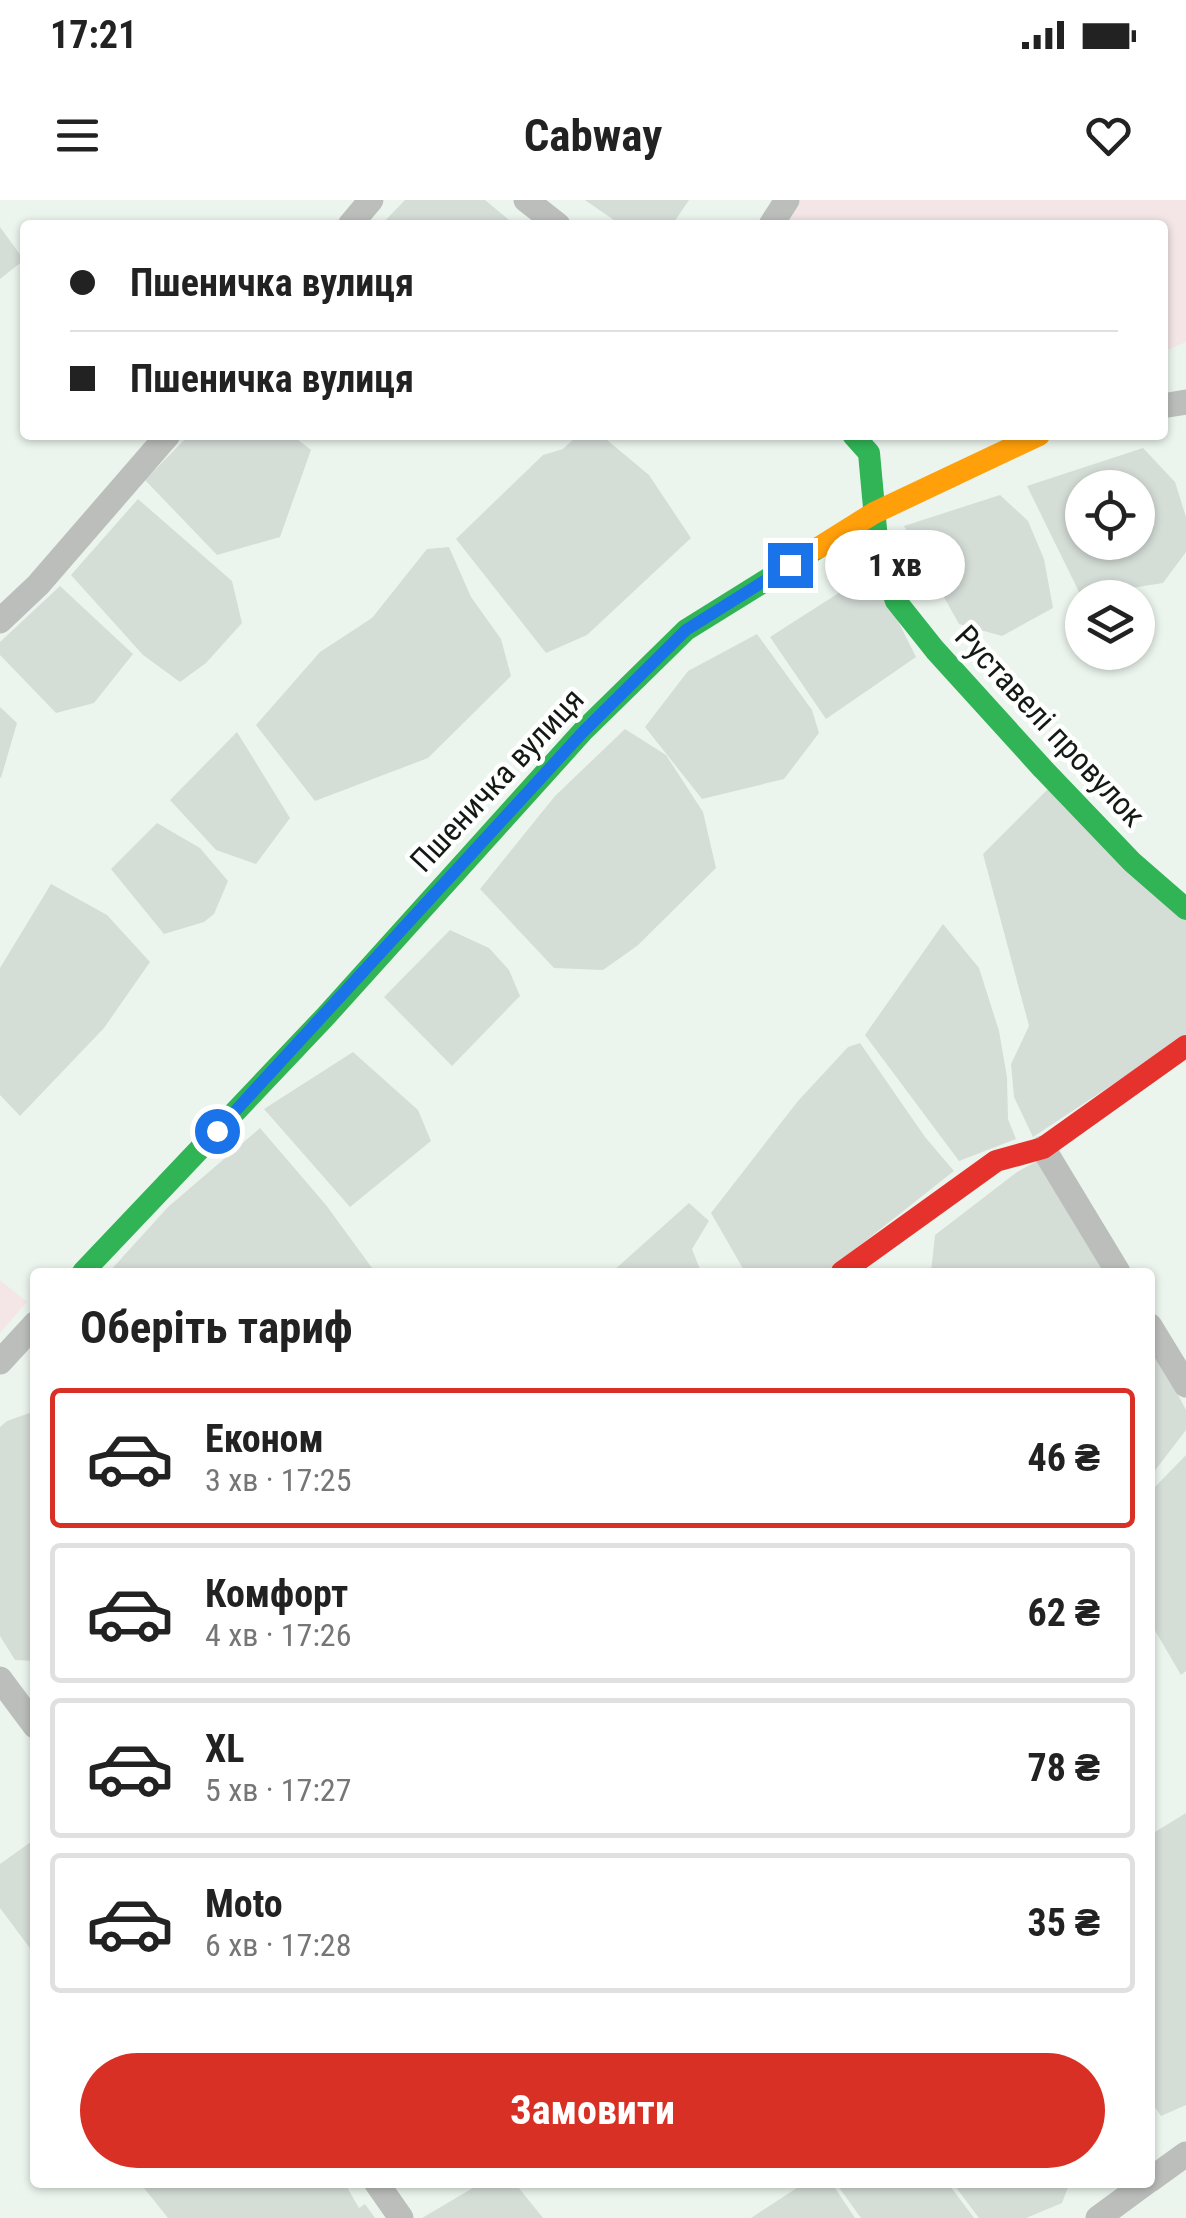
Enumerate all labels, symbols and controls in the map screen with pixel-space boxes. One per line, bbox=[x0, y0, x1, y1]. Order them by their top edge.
text: 17:21 bbox=[50, 13, 137, 57]
icon: menu bbox=[50, 108, 105, 163]
icon: heart bbox=[1081, 108, 1136, 163]
text: Cabway bbox=[524, 109, 662, 162]
text: Пшеничка вулиця bbox=[130, 261, 414, 305]
text: Пшеничка вулиця bbox=[130, 357, 414, 401]
map controls bbox=[1065, 470, 1155, 670]
button: locate bbox=[1065, 470, 1155, 560]
callout: 1 хв bbox=[825, 530, 965, 600]
route end bbox=[768, 543, 813, 588]
text: 1 хв bbox=[868, 546, 922, 584]
button: layers bbox=[1065, 580, 1155, 670]
street label: Руставелі провулок bbox=[947, 618, 1153, 834]
street label: Пшеничка вулиця bbox=[402, 680, 592, 880]
route start bbox=[195, 1109, 240, 1154]
text: Оберіть тариф bbox=[80, 1301, 352, 1354]
icon: car bbox=[85, 1413, 175, 1503]
text: Економ bbox=[205, 1417, 324, 1461]
text: 46 ₴ bbox=[1027, 1436, 1100, 1480]
text: 3 хв · 17:25 bbox=[205, 1461, 351, 1499]
icon: car bbox=[85, 1568, 175, 1658]
text: Комфорт bbox=[205, 1572, 348, 1616]
text: 62 ₴ bbox=[1027, 1591, 1100, 1635]
text: 4 хв · 17:26 bbox=[205, 1616, 351, 1654]
icon: car bbox=[85, 1723, 175, 1813]
text: XL bbox=[205, 1727, 244, 1771]
text: 78 ₴ bbox=[1027, 1746, 1100, 1790]
text: 5 хв · 17:27 bbox=[205, 1771, 351, 1809]
icon: car bbox=[85, 1878, 175, 1968]
text: Moto bbox=[205, 1882, 283, 1926]
text: 35 ₴ bbox=[1027, 1901, 1100, 1945]
text: 6 хв · 17:28 bbox=[205, 1926, 351, 1964]
button: Замовити bbox=[80, 2053, 1105, 2168]

